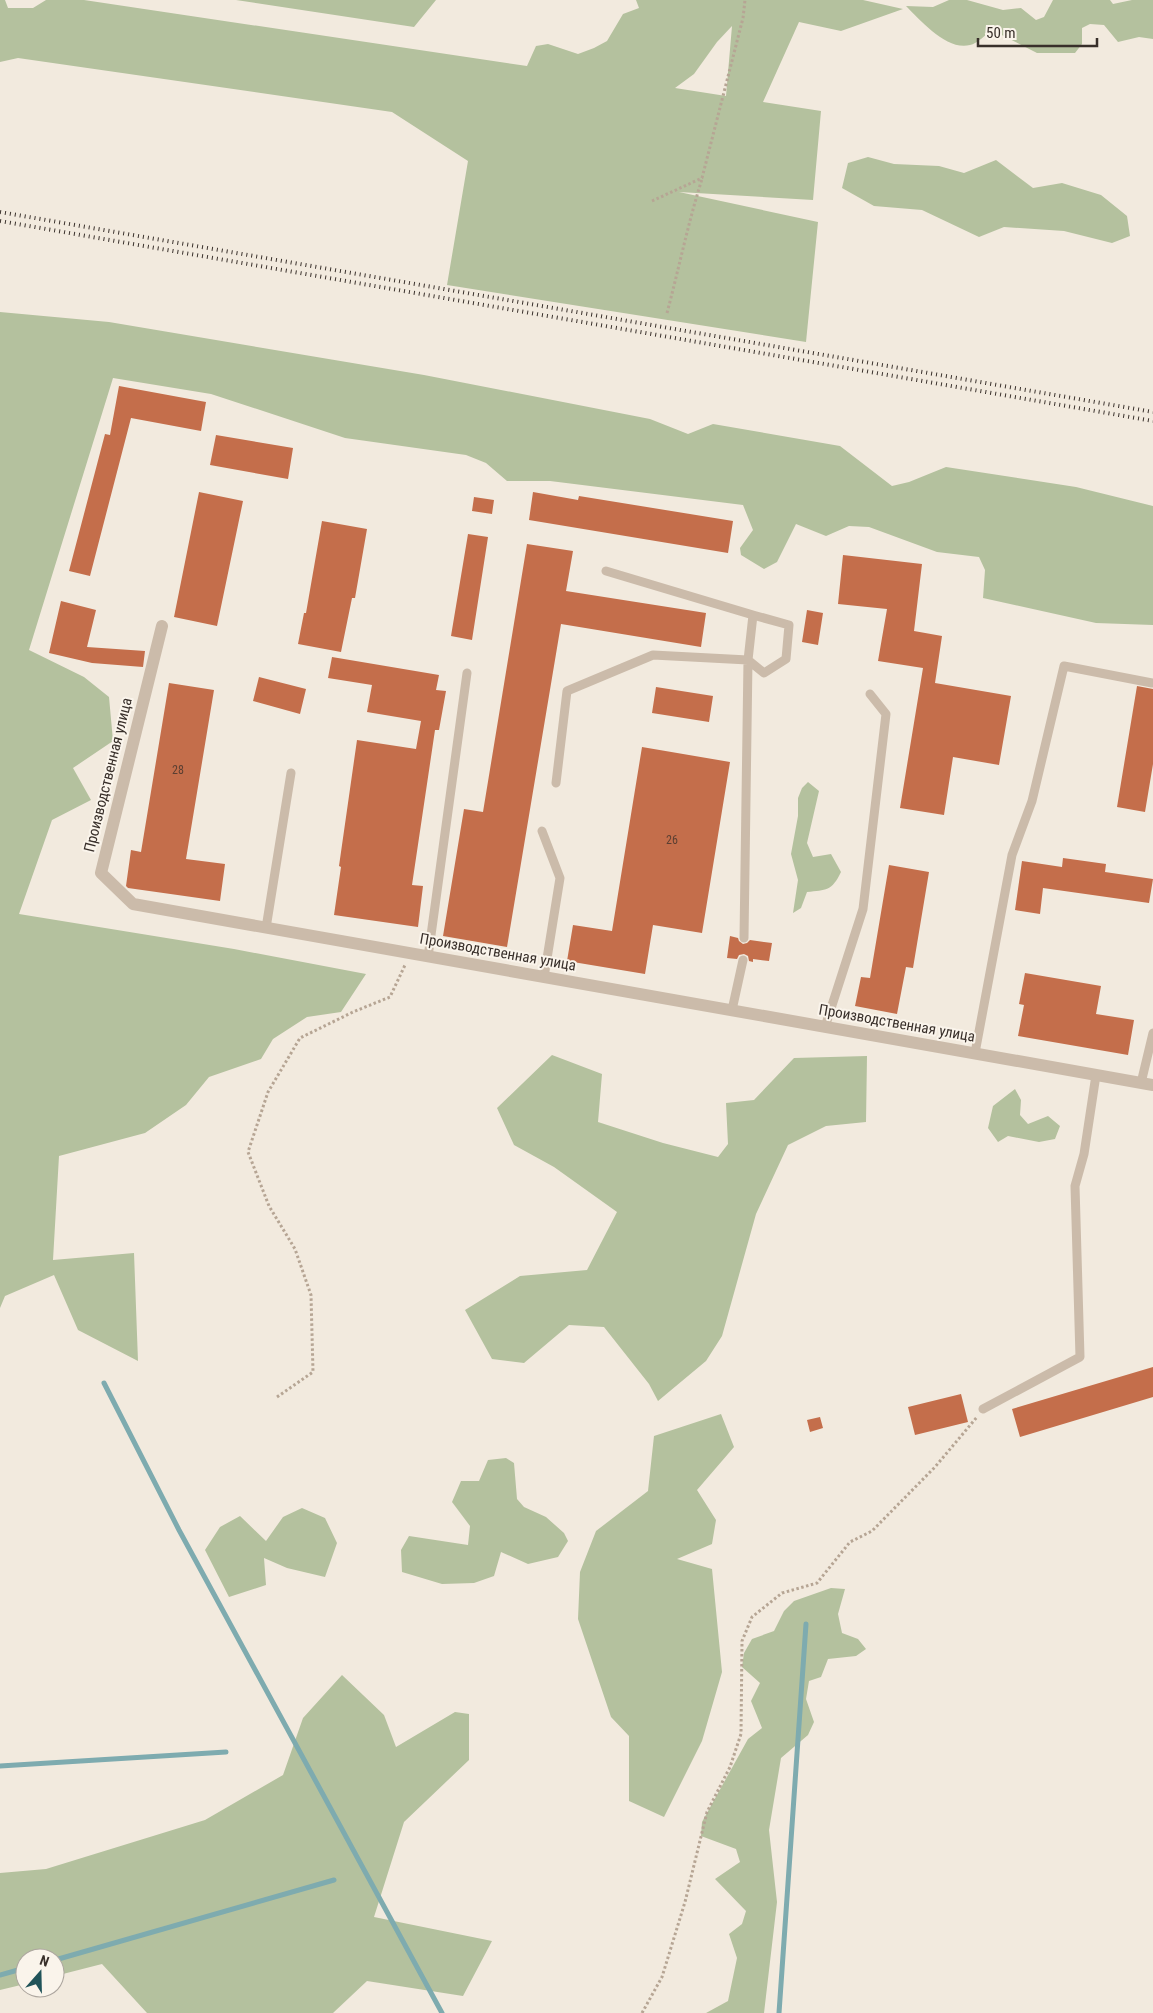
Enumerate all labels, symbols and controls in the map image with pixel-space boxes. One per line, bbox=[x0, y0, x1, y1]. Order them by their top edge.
scale bar bbox=[978, 15, 1097, 47]
text: 50 m bbox=[986, 24, 1016, 42]
street label: Производственная улица bbox=[80, 696, 136, 854]
house number: 28 bbox=[172, 763, 184, 777]
house number: 26 bbox=[666, 833, 678, 847]
street label: Производственная улица bbox=[418, 929, 578, 975]
street label: Производственная улица bbox=[817, 1000, 977, 1046]
north arrow bbox=[15, 1948, 65, 1998]
text: N bbox=[38, 1952, 51, 1970]

